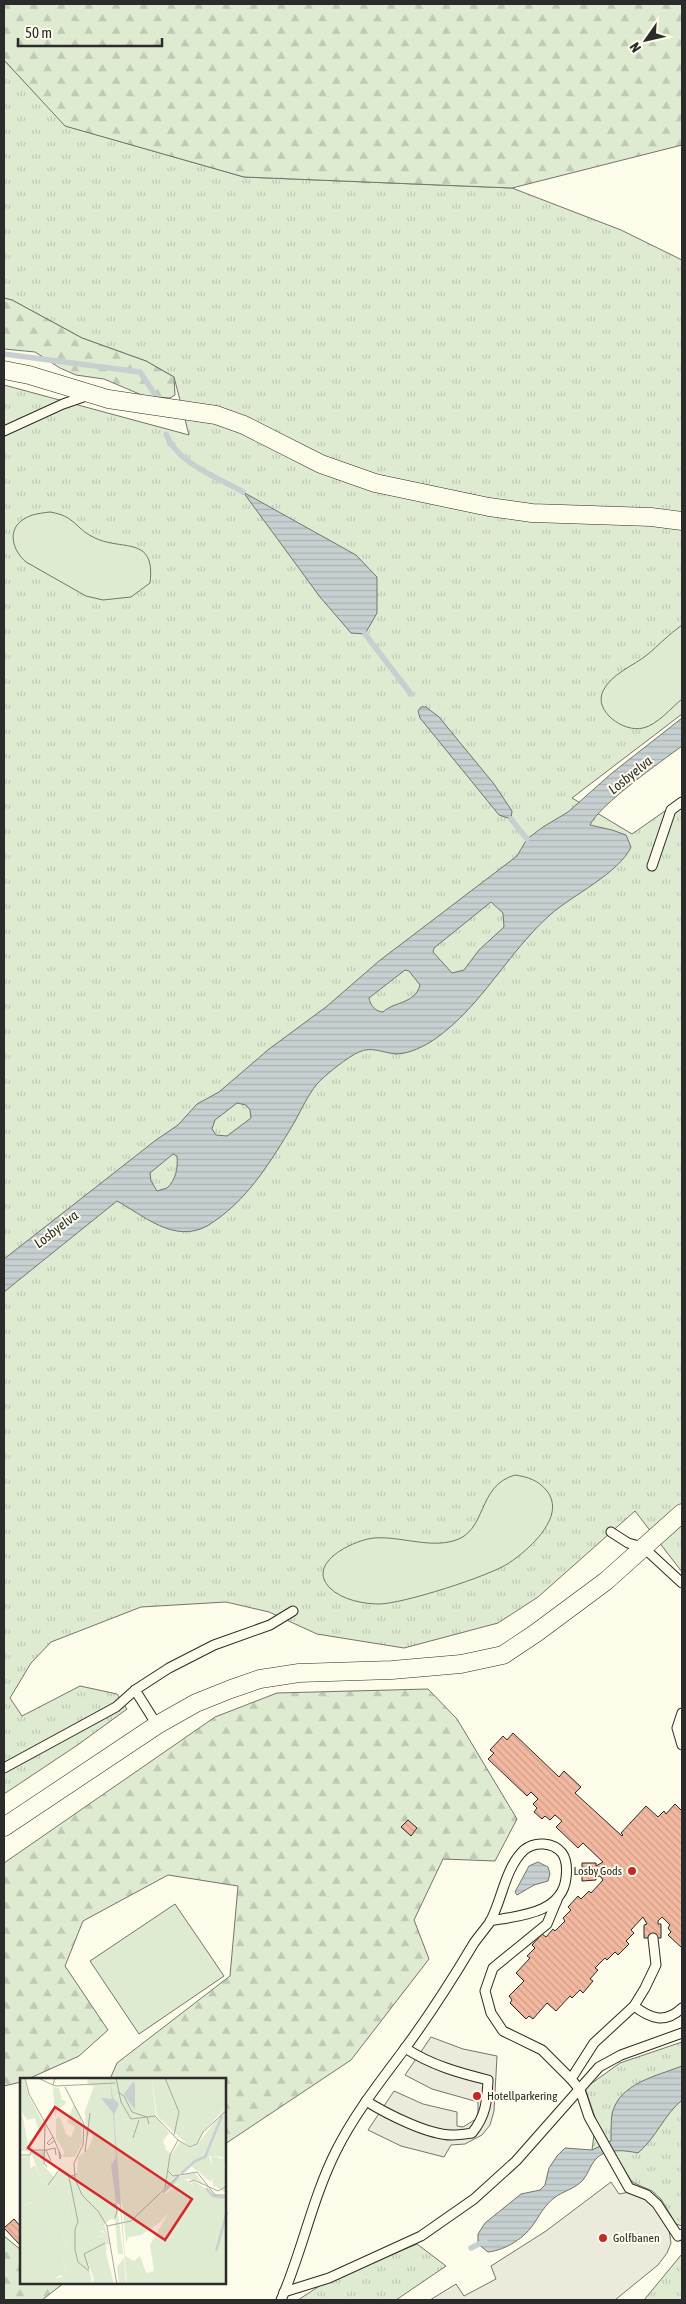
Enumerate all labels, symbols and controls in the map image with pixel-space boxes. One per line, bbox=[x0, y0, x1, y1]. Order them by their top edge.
scale bar bbox=[18, 15, 161, 47]
north arrow bbox=[621, 15, 671, 65]
text: 50 m bbox=[25, 24, 52, 41]
text: N bbox=[626, 39, 644, 55]
water label: Losbyelva bbox=[605, 752, 655, 797]
water label: Losbyelva bbox=[31, 1207, 82, 1251]
place label: Losby Gods bbox=[573, 1864, 622, 1878]
marker: Losby Gods bbox=[626, 1865, 638, 1877]
inset map bbox=[20, 2078, 226, 2284]
place label: Hotellparkering bbox=[487, 2089, 558, 2103]
marker: Hotellparkering bbox=[471, 2090, 483, 2102]
place label: Golfbanen bbox=[613, 2231, 660, 2245]
marker: Golfbanen bbox=[597, 2232, 609, 2244]

